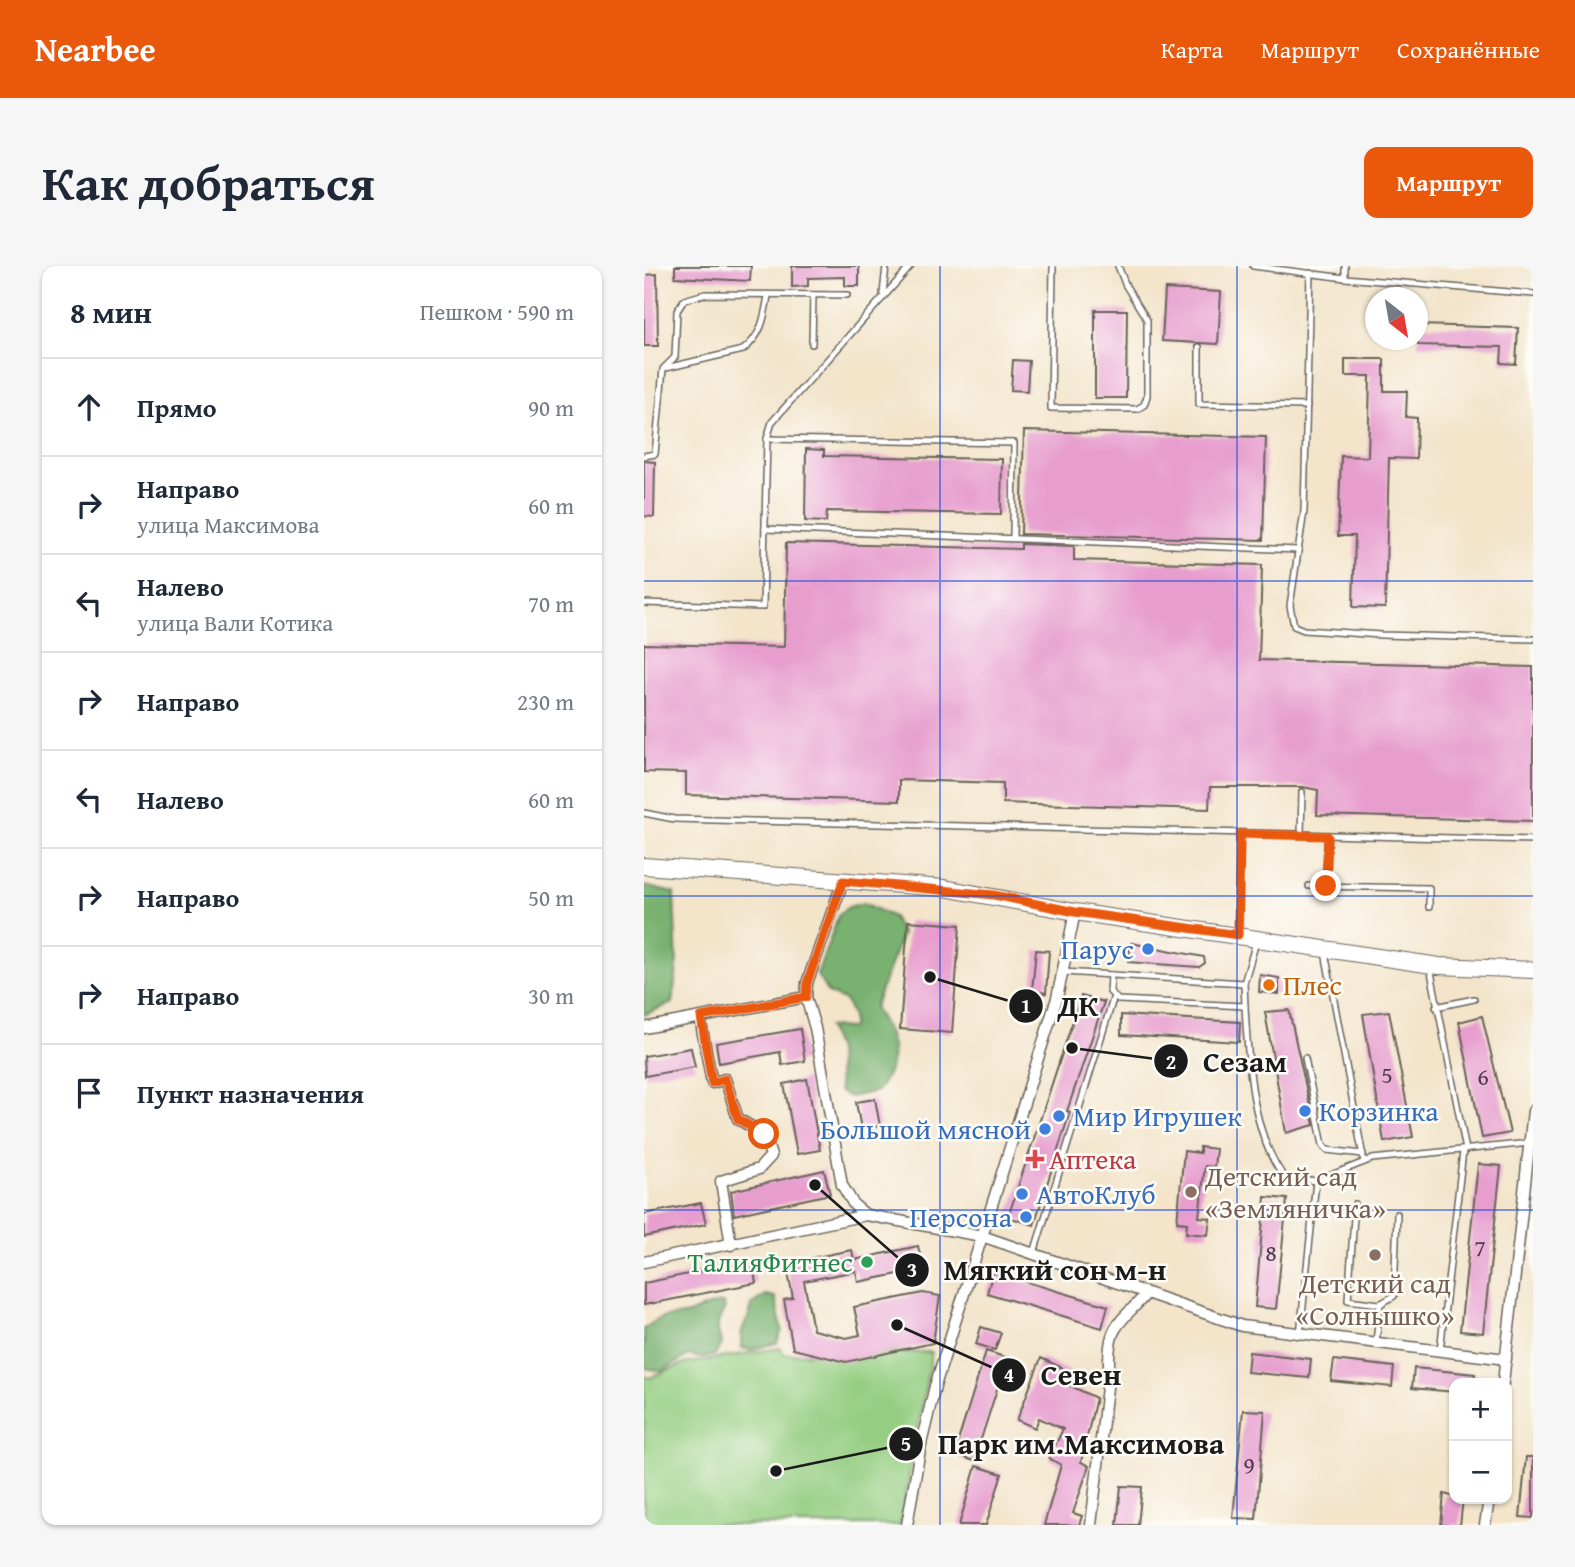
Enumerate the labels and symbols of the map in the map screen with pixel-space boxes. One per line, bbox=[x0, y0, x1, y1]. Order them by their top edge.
north arrow bbox=[1365, 287, 1428, 350]
route end bbox=[1310, 870, 1341, 901]
place label: Парус bbox=[1061, 928, 1134, 969]
marker: Парус bbox=[1140, 941, 1156, 957]
place label: Плес bbox=[1283, 964, 1342, 1005]
marker: Плес bbox=[1261, 977, 1277, 993]
callout: ДК bbox=[1009, 980, 1113, 1031]
text: ДК bbox=[1056, 983, 1099, 1027]
text: 1 bbox=[1021, 990, 1031, 1021]
callout: Сезам bbox=[1154, 1036, 1301, 1087]
text: Сезам bbox=[1203, 1039, 1287, 1083]
text: 2 bbox=[1166, 1046, 1176, 1077]
house number: 5 bbox=[1381, 1057, 1393, 1092]
house number: 6 bbox=[1477, 1059, 1489, 1094]
place label: Корзинка bbox=[1319, 1090, 1439, 1131]
place label: Мир Игрушек bbox=[1073, 1095, 1242, 1136]
marker: Корзинка bbox=[1297, 1103, 1313, 1119]
place label: Большой мясной bbox=[820, 1108, 1031, 1149]
marker: Мир Игрушек bbox=[1051, 1108, 1067, 1124]
route start bbox=[748, 1118, 779, 1149]
marker: Большой мясной bbox=[1037, 1121, 1053, 1137]
place label: Аптека bbox=[1049, 1138, 1137, 1179]
marker: Аптека bbox=[1027, 1151, 1043, 1167]
place label: Детский сад «Земляничка» bbox=[1204, 1155, 1386, 1228]
place label: АвтоКлуб bbox=[1036, 1173, 1156, 1214]
marker: Детский сад «Земляничка» bbox=[1183, 1184, 1199, 1200]
marker: АвтоКлуб bbox=[1014, 1186, 1030, 1202]
place label: Персона bbox=[909, 1196, 1013, 1237]
marker: Персона bbox=[1018, 1209, 1034, 1225]
house number: 7 bbox=[1474, 1230, 1486, 1265]
house number: 8 bbox=[1265, 1235, 1277, 1270]
place label: ТалияФитнес bbox=[688, 1241, 853, 1282]
callout: Мягкий сон м-н bbox=[894, 1244, 1180, 1295]
text: Мягкий сон м-н bbox=[944, 1247, 1166, 1291]
marker: Детский сад «Солнышко» bbox=[1367, 1247, 1383, 1263]
marker: ТалияФитнес bbox=[859, 1254, 875, 1270]
text: 3 bbox=[907, 1254, 917, 1285]
place label: Детский сад «Солнышко» bbox=[1296, 1262, 1454, 1335]
callout: Севен bbox=[992, 1349, 1135, 1400]
text: Севен bbox=[1041, 1352, 1121, 1396]
text: 4 bbox=[1004, 1359, 1015, 1390]
callout: Парк им.Максимова bbox=[888, 1418, 1238, 1469]
text: Парк им.Максимова bbox=[938, 1421, 1225, 1465]
text: 5 bbox=[901, 1428, 911, 1459]
house number: 9 bbox=[1243, 1447, 1255, 1482]

